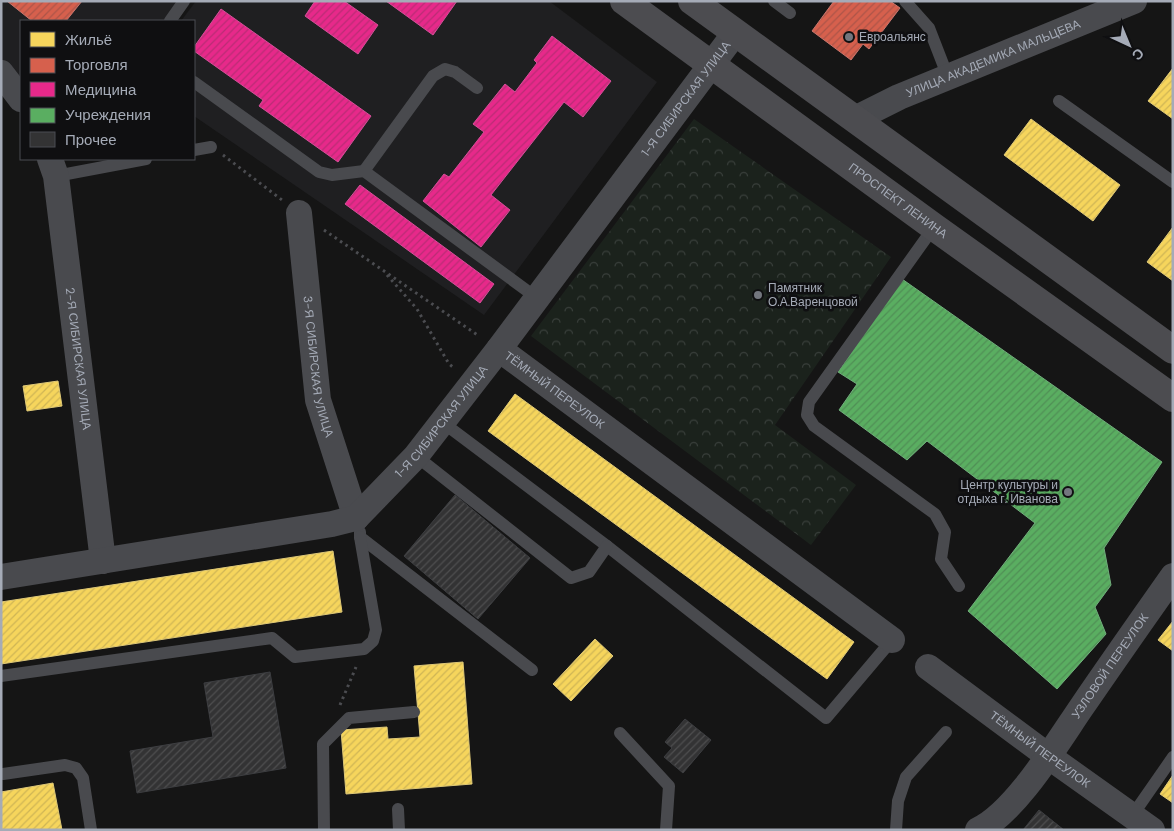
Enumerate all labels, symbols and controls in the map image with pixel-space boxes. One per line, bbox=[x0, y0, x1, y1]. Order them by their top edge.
street label: УЛИЦА АКАДЕМИКА МАЛЬЦЕВА bbox=[904, 16, 1083, 101]
legend bbox=[20, 20, 195, 160]
north arrow bbox=[1104, 20, 1154, 70]
place label: Евроальянс bbox=[859, 29, 926, 45]
text: Жильё bbox=[65, 30, 112, 50]
marker: Евроальянс bbox=[843, 31, 855, 43]
street label: 1-Я СИБИРСКАЯ УЛИЦА bbox=[638, 38, 734, 160]
text: С bbox=[1128, 44, 1148, 64]
text: Торговля bbox=[65, 55, 128, 75]
text: Медицина bbox=[65, 80, 137, 100]
text: Учреждения bbox=[65, 105, 151, 125]
text: Прочее bbox=[65, 130, 117, 150]
street label: ПРОСПЕКТ ЛЕНИНА bbox=[845, 159, 951, 242]
place label: Памятник О.А.Варенцовой bbox=[768, 280, 858, 310]
street label: 2-Я СИБИРСКАЯ УЛИЦА bbox=[62, 287, 95, 431]
marker: Памятник О.А.Варенцовой bbox=[752, 289, 764, 301]
street label: 3-Я СИБИРСКАЯ УЛИЦА bbox=[299, 295, 337, 439]
street label: ТЁМНЫЙ ПЕРЕУЛОК bbox=[501, 348, 608, 432]
street label: 1-Я СИБИРСКАЯ УЛИЦА bbox=[391, 362, 491, 481]
place label: Центр культуры и отдыха г. Иванова bbox=[957, 477, 1058, 507]
marker: Центр культуры и отдыха г. Иванова bbox=[1062, 486, 1074, 498]
street label: УЗЛОВОЙ ПЕРЕУЛОК bbox=[1068, 610, 1152, 722]
street label: ТЁМНЫЙ ПЕРЕУЛОК bbox=[986, 707, 1093, 791]

